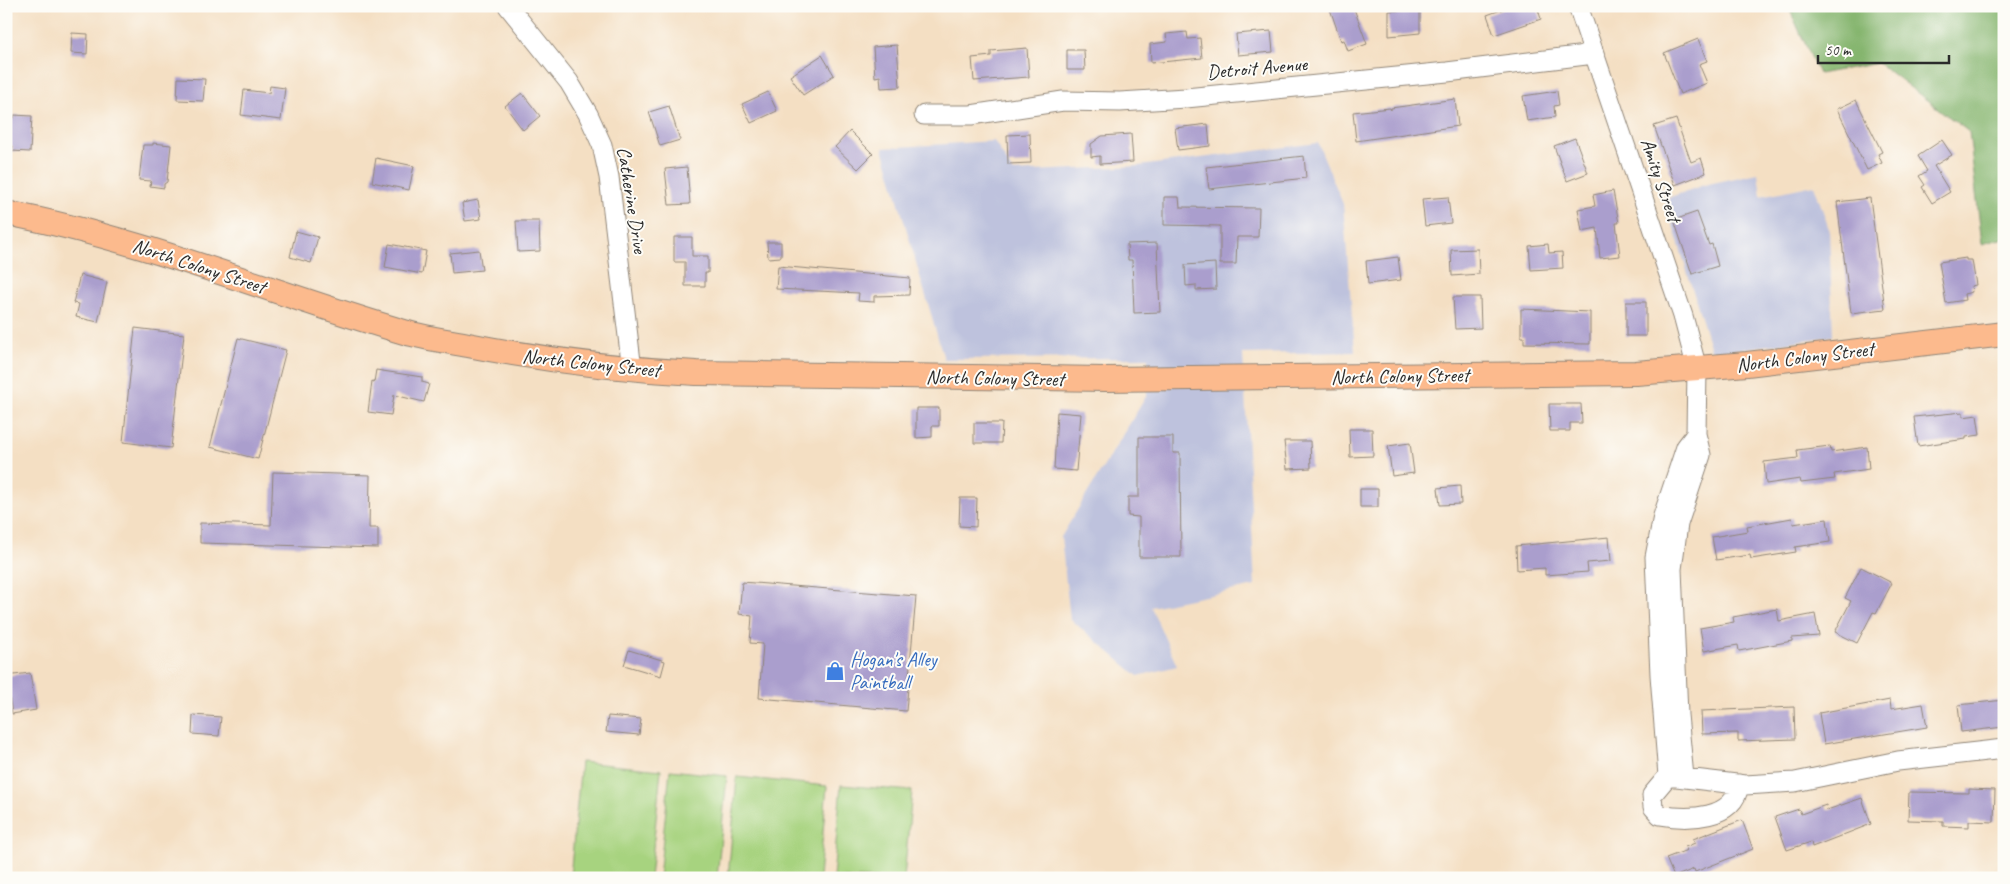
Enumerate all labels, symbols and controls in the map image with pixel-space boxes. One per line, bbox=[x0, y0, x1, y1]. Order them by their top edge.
scale bar bbox=[1818, 32, 1949, 64]
text: 50 m bbox=[1825, 41, 1852, 60]
street label: Detroit Avenue bbox=[1206, 51, 1310, 85]
street label: Amity Street bbox=[1635, 135, 1688, 228]
street label: Catherine Drive bbox=[611, 145, 653, 256]
street label: North Colony Street bbox=[129, 233, 272, 300]
street label: North Colony Street bbox=[1735, 336, 1878, 378]
street label: North Colony Street bbox=[521, 343, 664, 383]
street label: North Colony Street bbox=[1331, 362, 1473, 390]
street label: North Colony Street bbox=[926, 364, 1068, 392]
place label: Hogan's Alley Paintball bbox=[850, 647, 939, 695]
shop icon: Hogan's Alley Paintball bbox=[824, 660, 846, 682]

